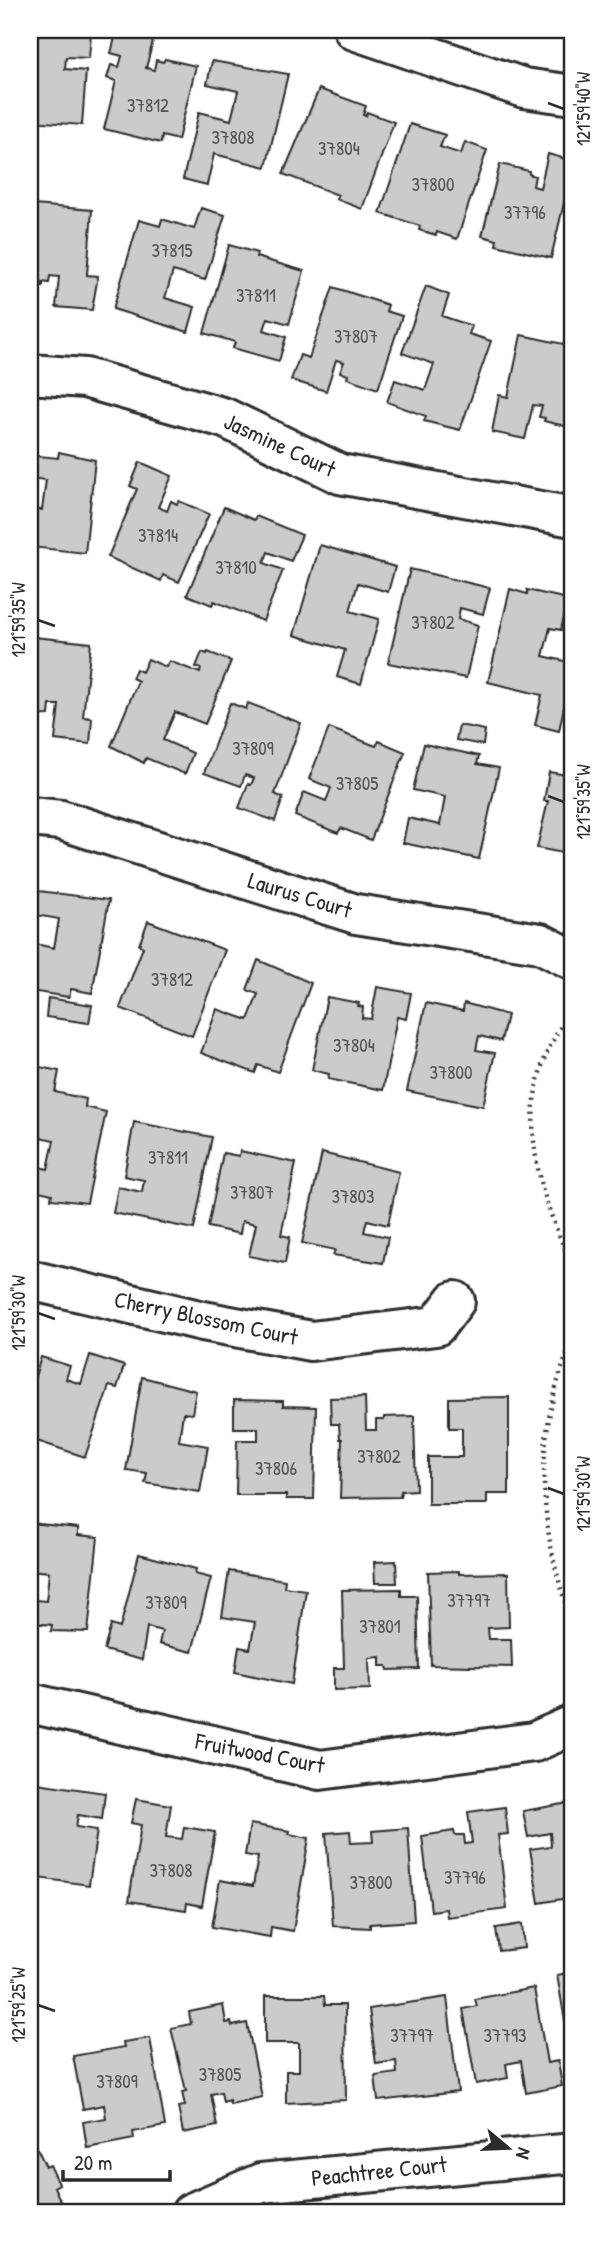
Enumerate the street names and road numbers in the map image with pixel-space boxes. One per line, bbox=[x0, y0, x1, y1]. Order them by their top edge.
street label: Jasmine Court bbox=[219, 405, 342, 484]
street label: Laurus Court bbox=[245, 864, 357, 925]
street label: Cherry Blossom Court bbox=[111, 1283, 302, 1352]
street label: Fruitwood Court bbox=[192, 1725, 328, 1780]
street label: Peachtree Court bbox=[310, 2148, 449, 2193]

